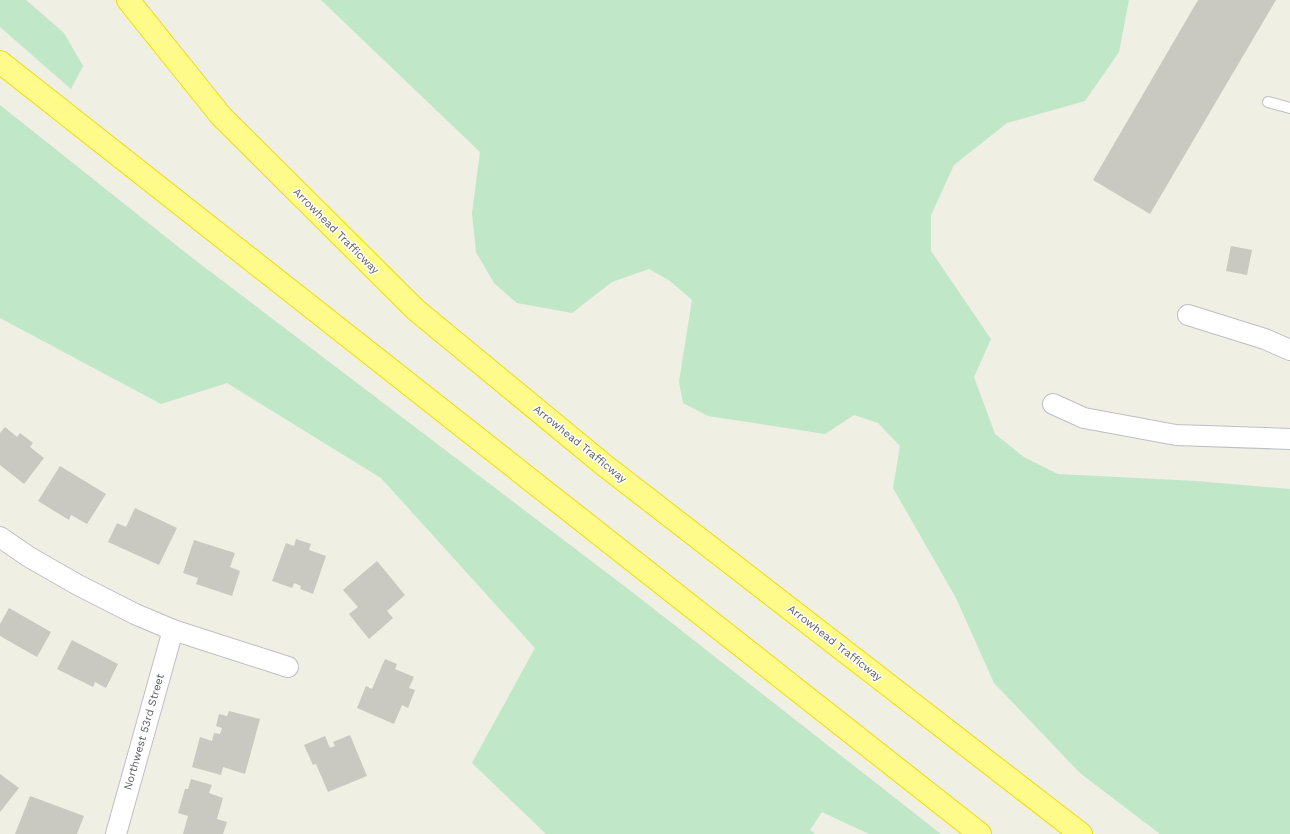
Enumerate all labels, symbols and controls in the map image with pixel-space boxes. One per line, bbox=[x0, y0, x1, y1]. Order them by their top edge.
street label: Arrowhead Trafficway bbox=[290, 185, 382, 277]
street label: Arrowhead Trafficway bbox=[531, 402, 629, 486]
street label: Arrowhead Trafficway bbox=[785, 602, 885, 684]
street label: Northwest 53rd Street bbox=[121, 672, 167, 792]

